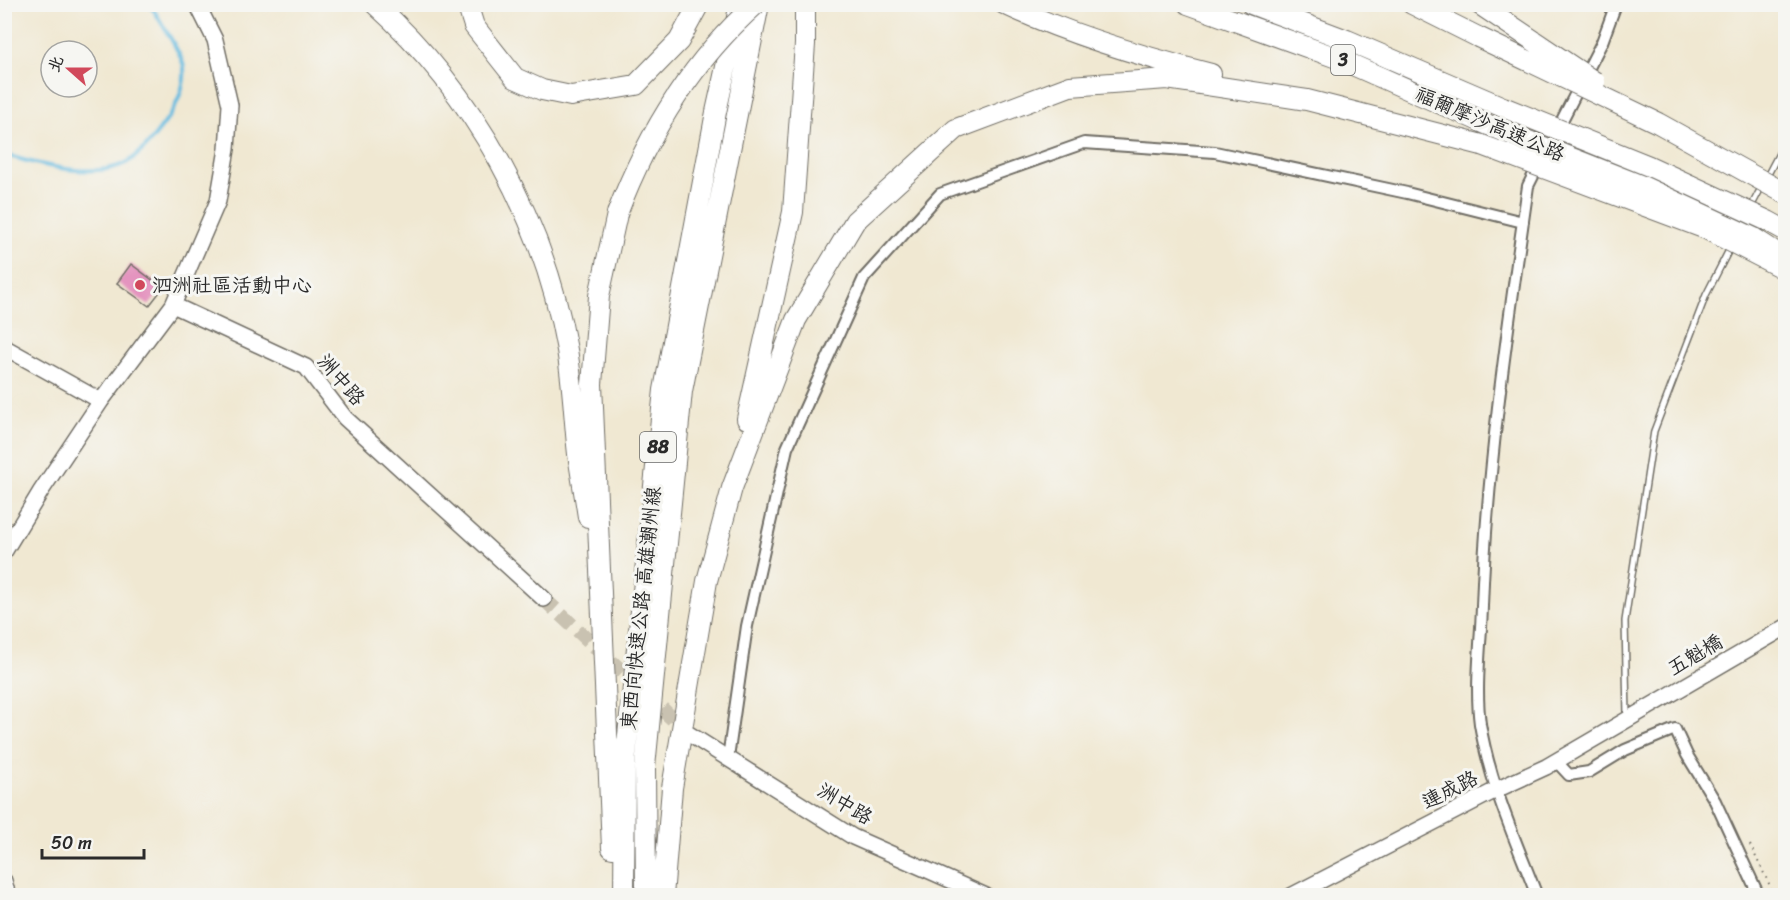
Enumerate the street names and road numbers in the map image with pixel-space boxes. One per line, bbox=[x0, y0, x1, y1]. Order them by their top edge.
road number: 3 bbox=[1331, 45, 1355, 75]
street label: 福爾摩沙高速公路 bbox=[1410, 77, 1571, 172]
street label: 洲中路 bbox=[308, 346, 375, 415]
road number: 88 bbox=[640, 432, 676, 462]
street label: 東西向快速公路 高雄潮州線 bbox=[611, 484, 671, 732]
street label: 五魁橋 bbox=[1660, 625, 1730, 685]
street label: 連成路 bbox=[1415, 760, 1486, 819]
street label: 洲中路 bbox=[810, 774, 881, 835]

